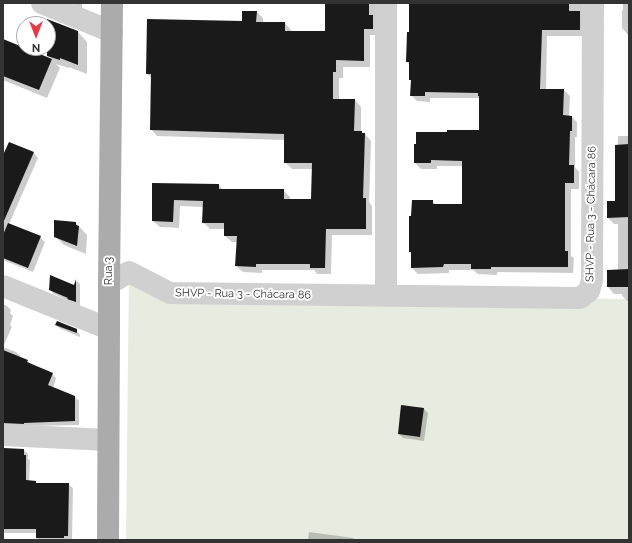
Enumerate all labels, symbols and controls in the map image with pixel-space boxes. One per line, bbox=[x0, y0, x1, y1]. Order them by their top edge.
north arrow bbox=[16, 16, 56, 56]
text: N bbox=[32, 41, 40, 54]
street label: SHVP - Rua 3 - Chácara 86 bbox=[583, 146, 599, 282]
street label: Rua 3 bbox=[102, 257, 116, 285]
street label: SHVP - Rua 3 - Chácara 86 bbox=[175, 286, 311, 302]

